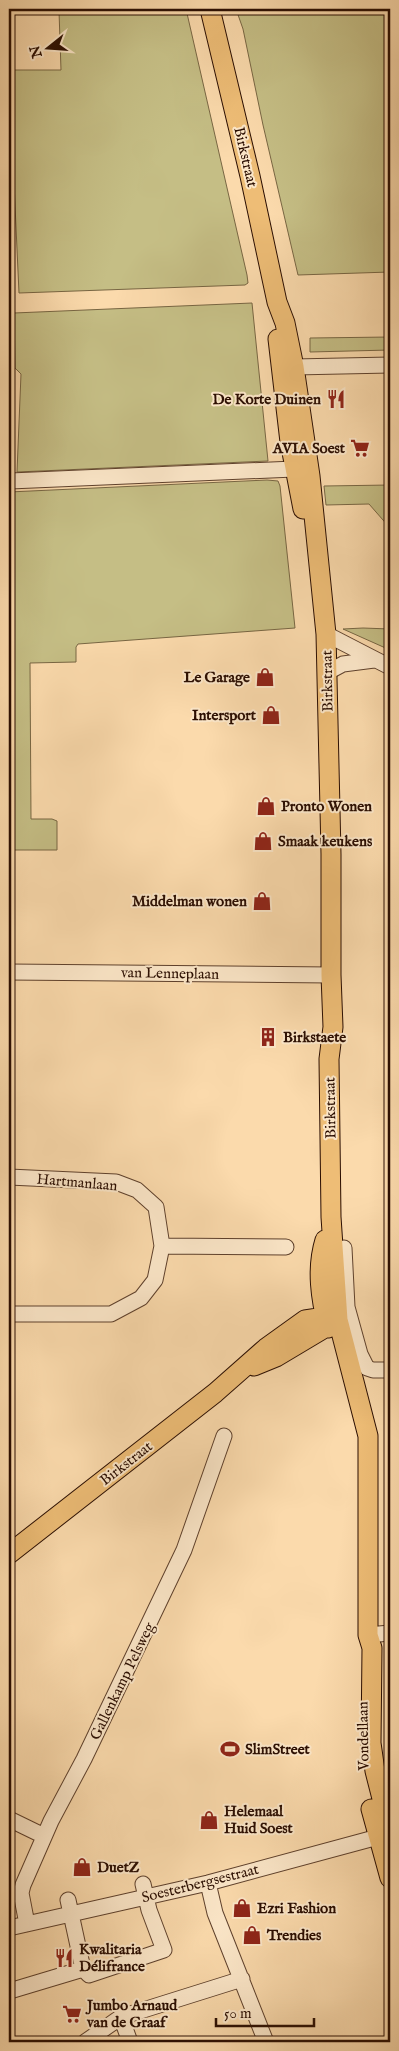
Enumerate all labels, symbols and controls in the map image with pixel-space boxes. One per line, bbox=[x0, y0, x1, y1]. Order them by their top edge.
north arrow bbox=[22, 22, 72, 72]
text: N bbox=[26, 43, 47, 61]
street label: Birkstraat bbox=[229, 125, 262, 189]
restaurant icon: De Korte Duinen bbox=[325, 388, 347, 410]
place label: De Korte Duinen bbox=[212, 390, 321, 409]
supermarket icon: AVIA Soest bbox=[349, 437, 371, 459]
place label: AVIA Soest bbox=[272, 439, 346, 458]
street label: Birkstraat bbox=[317, 650, 338, 712]
shop icon: Le Garage bbox=[254, 666, 276, 688]
place label: Le Garage bbox=[184, 668, 250, 687]
shop icon: Intersport bbox=[260, 704, 282, 726]
place label: Intersport bbox=[192, 706, 257, 725]
shop icon: Pronto Wonen bbox=[255, 795, 277, 817]
place label: Pronto Wonen bbox=[281, 797, 372, 816]
shop icon: Smaak keukens bbox=[252, 830, 274, 852]
place label: Smaak keukens bbox=[278, 832, 373, 851]
shop icon: Middelman wonen bbox=[251, 890, 273, 912]
place label: Middelman wonen bbox=[132, 892, 247, 911]
street label: van Lenneplaan bbox=[121, 963, 219, 984]
building icon: Birkstaete bbox=[257, 1026, 279, 1048]
place label: Birkstaete bbox=[283, 1028, 346, 1047]
street label: Birkstraat bbox=[320, 1077, 341, 1139]
street label: Hartmanlaan bbox=[36, 1169, 118, 1195]
street label: Birkstraat bbox=[96, 1437, 156, 1490]
street label: Gallenkamp Pelsweg bbox=[86, 1619, 160, 1743]
street label: Vondellaan bbox=[353, 1701, 374, 1772]
sports icon: SlimStreet bbox=[219, 1738, 241, 1760]
place label: SlimStreet bbox=[245, 1740, 311, 1759]
place label: Helemaal Huid Soest bbox=[224, 1802, 294, 1838]
shop icon: Helemaal Huid Soest bbox=[198, 1809, 220, 1831]
shop icon: DuetZ bbox=[71, 1856, 93, 1878]
place label: DuetZ bbox=[97, 1858, 140, 1877]
street label: Soesterbergsestraat bbox=[139, 1860, 261, 1907]
shop icon: Ezri Fashion bbox=[231, 1897, 253, 1919]
place label: Ezri Fashion bbox=[257, 1899, 336, 1918]
shop icon: Trendies bbox=[241, 1924, 263, 1946]
place label: Trendies bbox=[266, 1926, 322, 1945]
place label: Kwalitaria Délifrance bbox=[79, 1940, 145, 1976]
restaurant icon: Kwalitaria Délifrance bbox=[53, 1947, 75, 1969]
place label: Jumbo Arnaud van de Graaf bbox=[85, 1996, 178, 2032]
scale bar bbox=[216, 1996, 314, 2028]
supermarket icon: Jumbo Arnaud van de Graaf bbox=[61, 2003, 83, 2025]
text: 50 m bbox=[224, 2004, 252, 2023]

